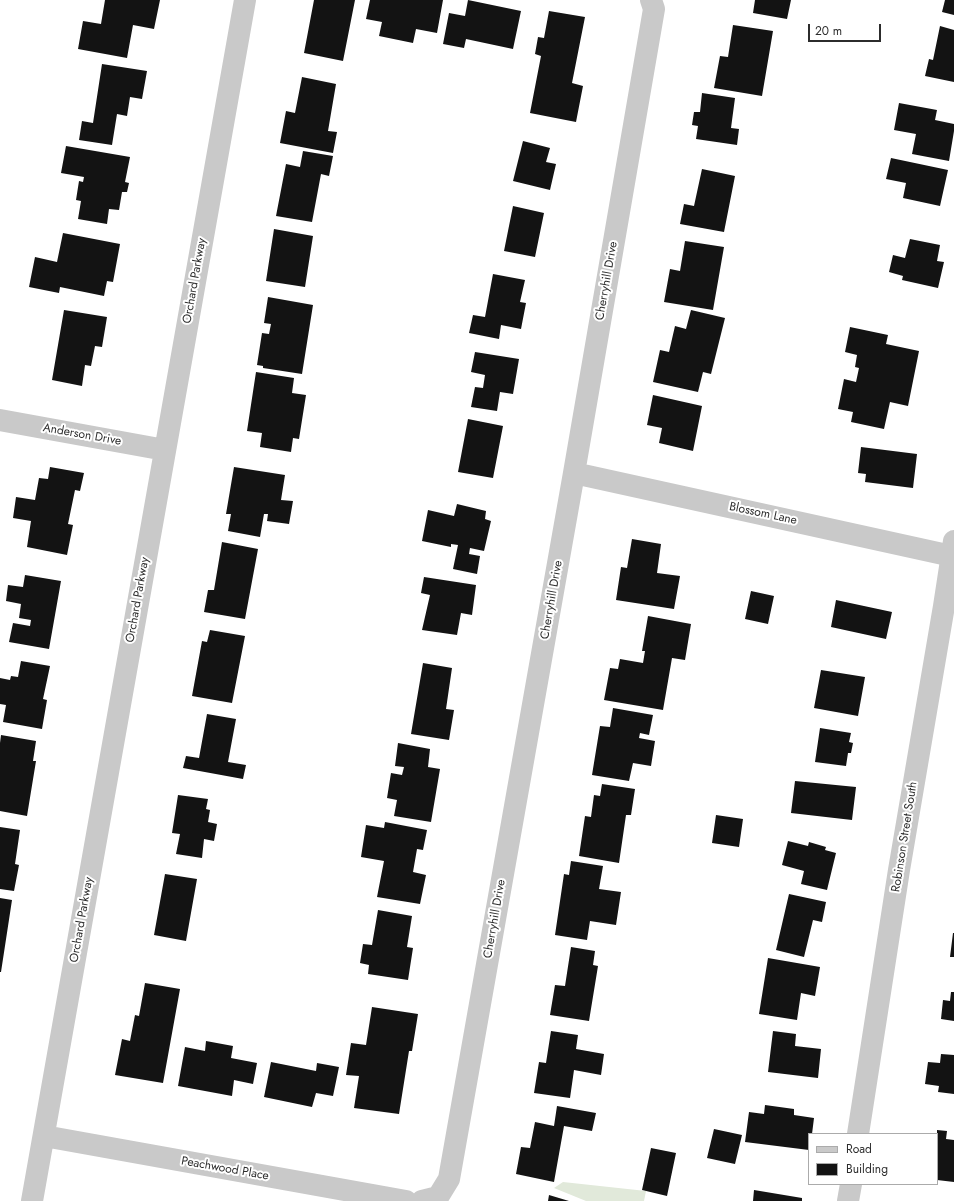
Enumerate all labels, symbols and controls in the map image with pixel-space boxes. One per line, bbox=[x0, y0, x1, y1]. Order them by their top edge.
scale bar bbox=[810, 16, 883, 42]
text: 20 m bbox=[815, 22, 842, 40]
street label: Orchard Parkway bbox=[180, 237, 210, 325]
street label: Cherryhill Drive bbox=[593, 240, 621, 322]
street label: Anderson Drive bbox=[42, 421, 122, 449]
street label: Blossom Lane bbox=[728, 500, 798, 528]
street label: Orchard Parkway bbox=[123, 556, 153, 644]
street label: Cherryhill Drive bbox=[538, 559, 566, 641]
street label: Robinson Street South bbox=[889, 781, 921, 893]
street label: Orchard Parkway bbox=[67, 876, 97, 964]
street label: Cherryhill Drive bbox=[481, 878, 509, 960]
legend bbox=[808, 1133, 938, 1185]
text: Road bbox=[846, 1140, 872, 1158]
street label: Peachwood Place bbox=[180, 1154, 270, 1184]
text: Building bbox=[846, 1160, 888, 1178]

